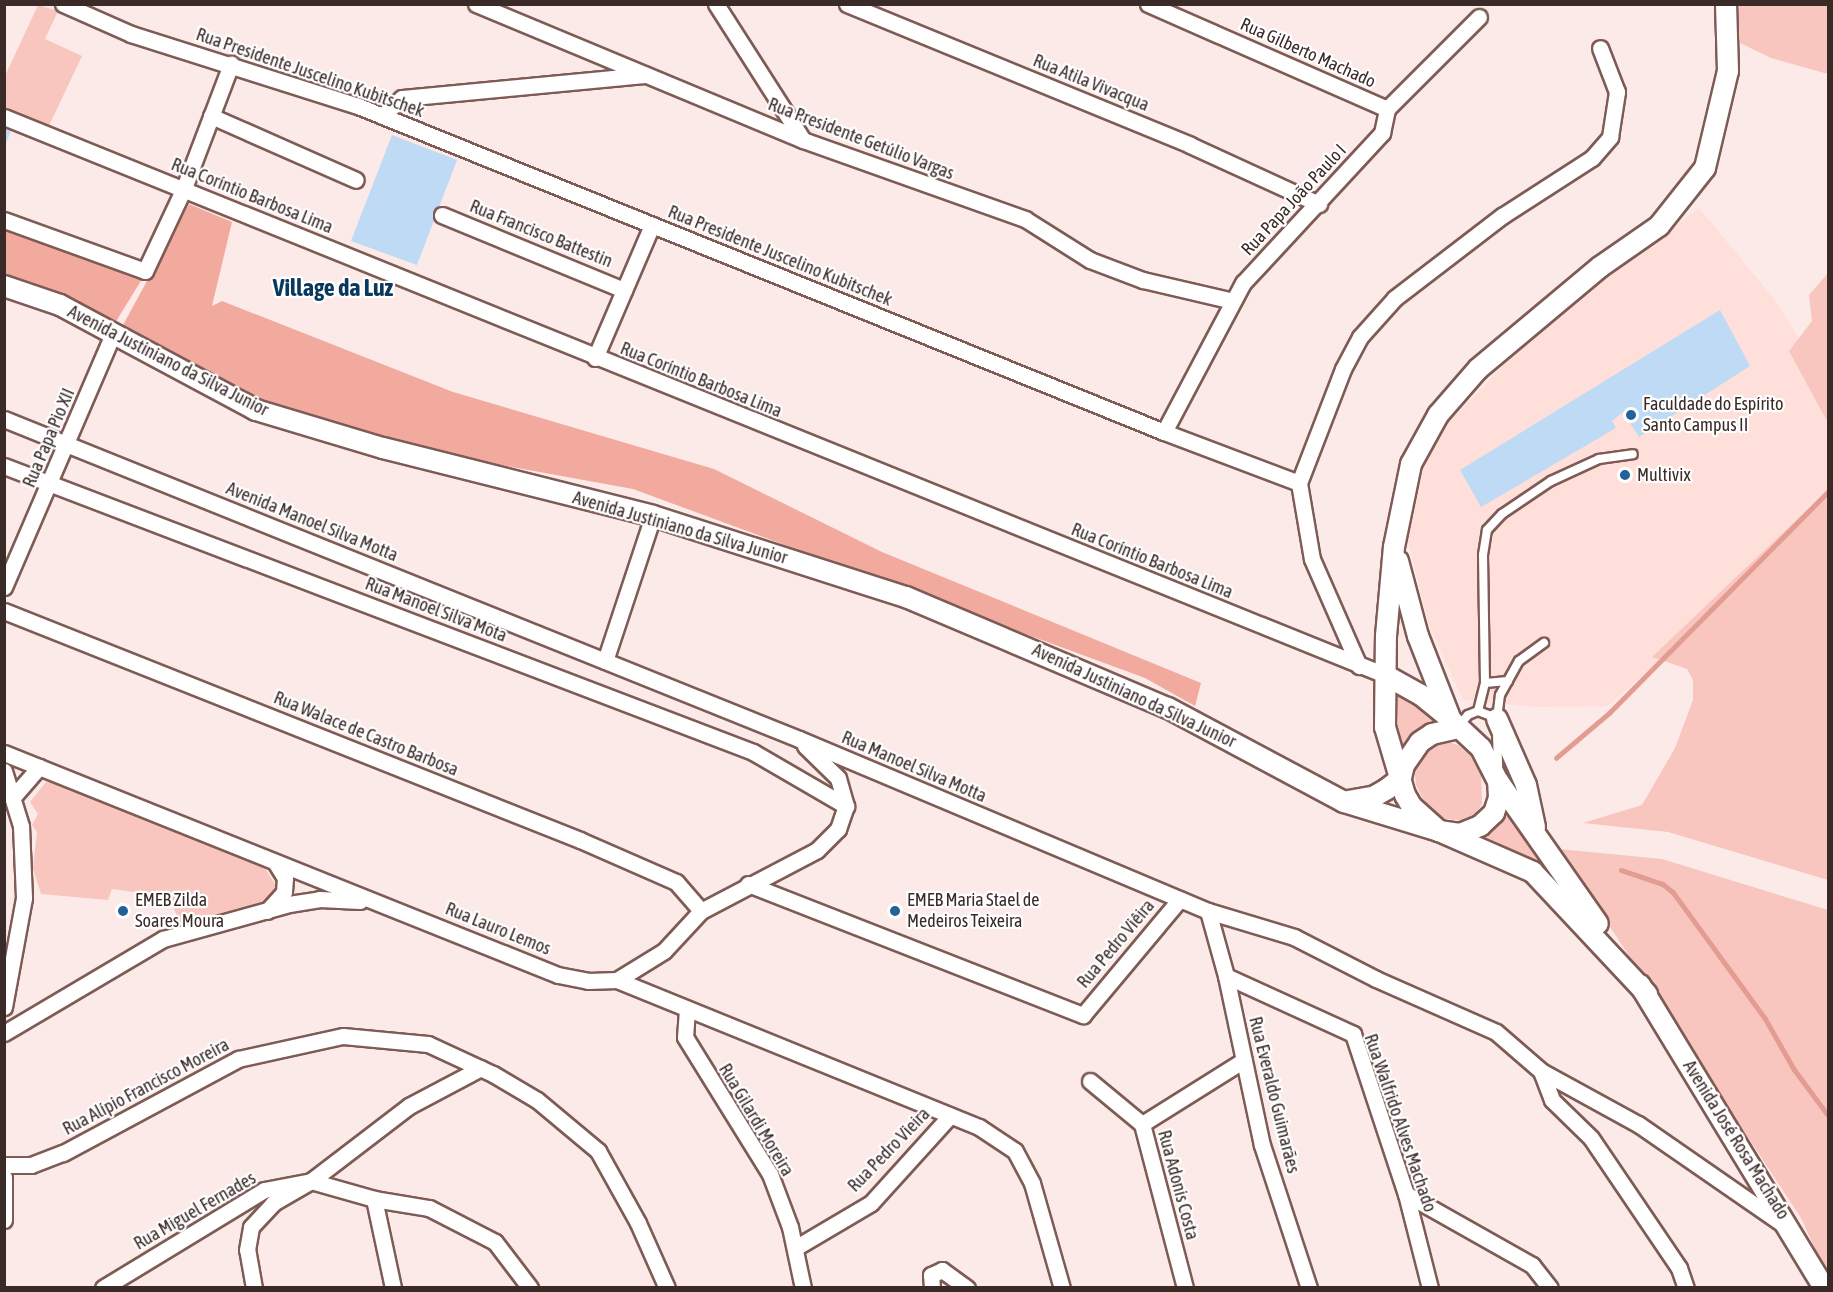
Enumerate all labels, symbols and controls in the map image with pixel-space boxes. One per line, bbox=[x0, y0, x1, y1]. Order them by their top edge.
street label: Rua Gilberto Machado bbox=[1237, 13, 1379, 93]
street label: Rua Presidente Juscelino Kubitschek bbox=[193, 24, 427, 122]
street label: Rua Atila Vivacqua bbox=[1030, 50, 1152, 116]
street label: Rua Presidente Getúlio Vargas bbox=[765, 94, 957, 184]
street label: Rua Papa João Paulo I bbox=[1237, 140, 1351, 260]
street label: Rua Coríntio Barbosa Lima bbox=[168, 154, 336, 238]
street label: Rua Francisco Battestin bbox=[467, 196, 615, 272]
street label: Rua Presidente Juscelino Kubitschek bbox=[665, 201, 895, 311]
district label: Village da Luz bbox=[273, 274, 393, 302]
street label: Avenida Justiniano da Silva Junior bbox=[64, 301, 272, 421]
street label: Rua Coríntio Barbosa Lima bbox=[617, 338, 785, 422]
street label: Rua Papa Pio XII bbox=[18, 385, 80, 491]
place label: Faculdade do Espírito Santo Campus II bbox=[1643, 394, 1783, 436]
marker: Faculdade do Espírito Santo Campus II bbox=[1624, 408, 1638, 422]
place label: Multivix bbox=[1637, 464, 1691, 486]
marker: Multivix bbox=[1618, 468, 1632, 482]
street label: Avenida Manoel Silva Motta bbox=[223, 478, 401, 566]
street label: Avenida Justiniano da Silva Junior bbox=[570, 487, 790, 569]
street label: Rua Coríntio Barbosa Lima bbox=[1068, 519, 1236, 603]
street label: Rua Manoel Silva Mota bbox=[362, 573, 510, 647]
street label: Avenida Justiniano da Silva Junior bbox=[1029, 639, 1239, 753]
street label: Rua Walace de Castro Barbosa bbox=[271, 687, 461, 781]
street label: Rua Manoel Silva Motta bbox=[838, 727, 990, 807]
place label: EMEB Zilda Soares Moura bbox=[135, 890, 224, 932]
place label: EMEB Maria Stael de Medeiros Teixeira bbox=[907, 890, 1039, 932]
street label: Rua Pedro Viêira bbox=[1073, 895, 1159, 993]
street label: Rua Lauro Lemos bbox=[442, 898, 554, 960]
marker: EMEB Zilda Soares Moura bbox=[116, 904, 130, 918]
marker: EMEB Maria Stael de Medeiros Teixeira bbox=[888, 904, 902, 918]
street label: Rua Everaldo Guimarães bbox=[1244, 1015, 1304, 1175]
street label: Rua Walfrido Alves Machado bbox=[1359, 1031, 1441, 1215]
street label: Rua Alípio Francisco Moreira bbox=[59, 1034, 233, 1140]
street label: Avenida José Rosa Machado bbox=[1678, 1056, 1794, 1224]
street label: Rua Gilardi Moreira bbox=[714, 1060, 798, 1180]
street label: Rua Pedro Vieira bbox=[844, 1103, 934, 1197]
street label: Rua Adonis Costa bbox=[1153, 1128, 1203, 1242]
street label: Rua Miguel Fernades bbox=[130, 1167, 260, 1255]

